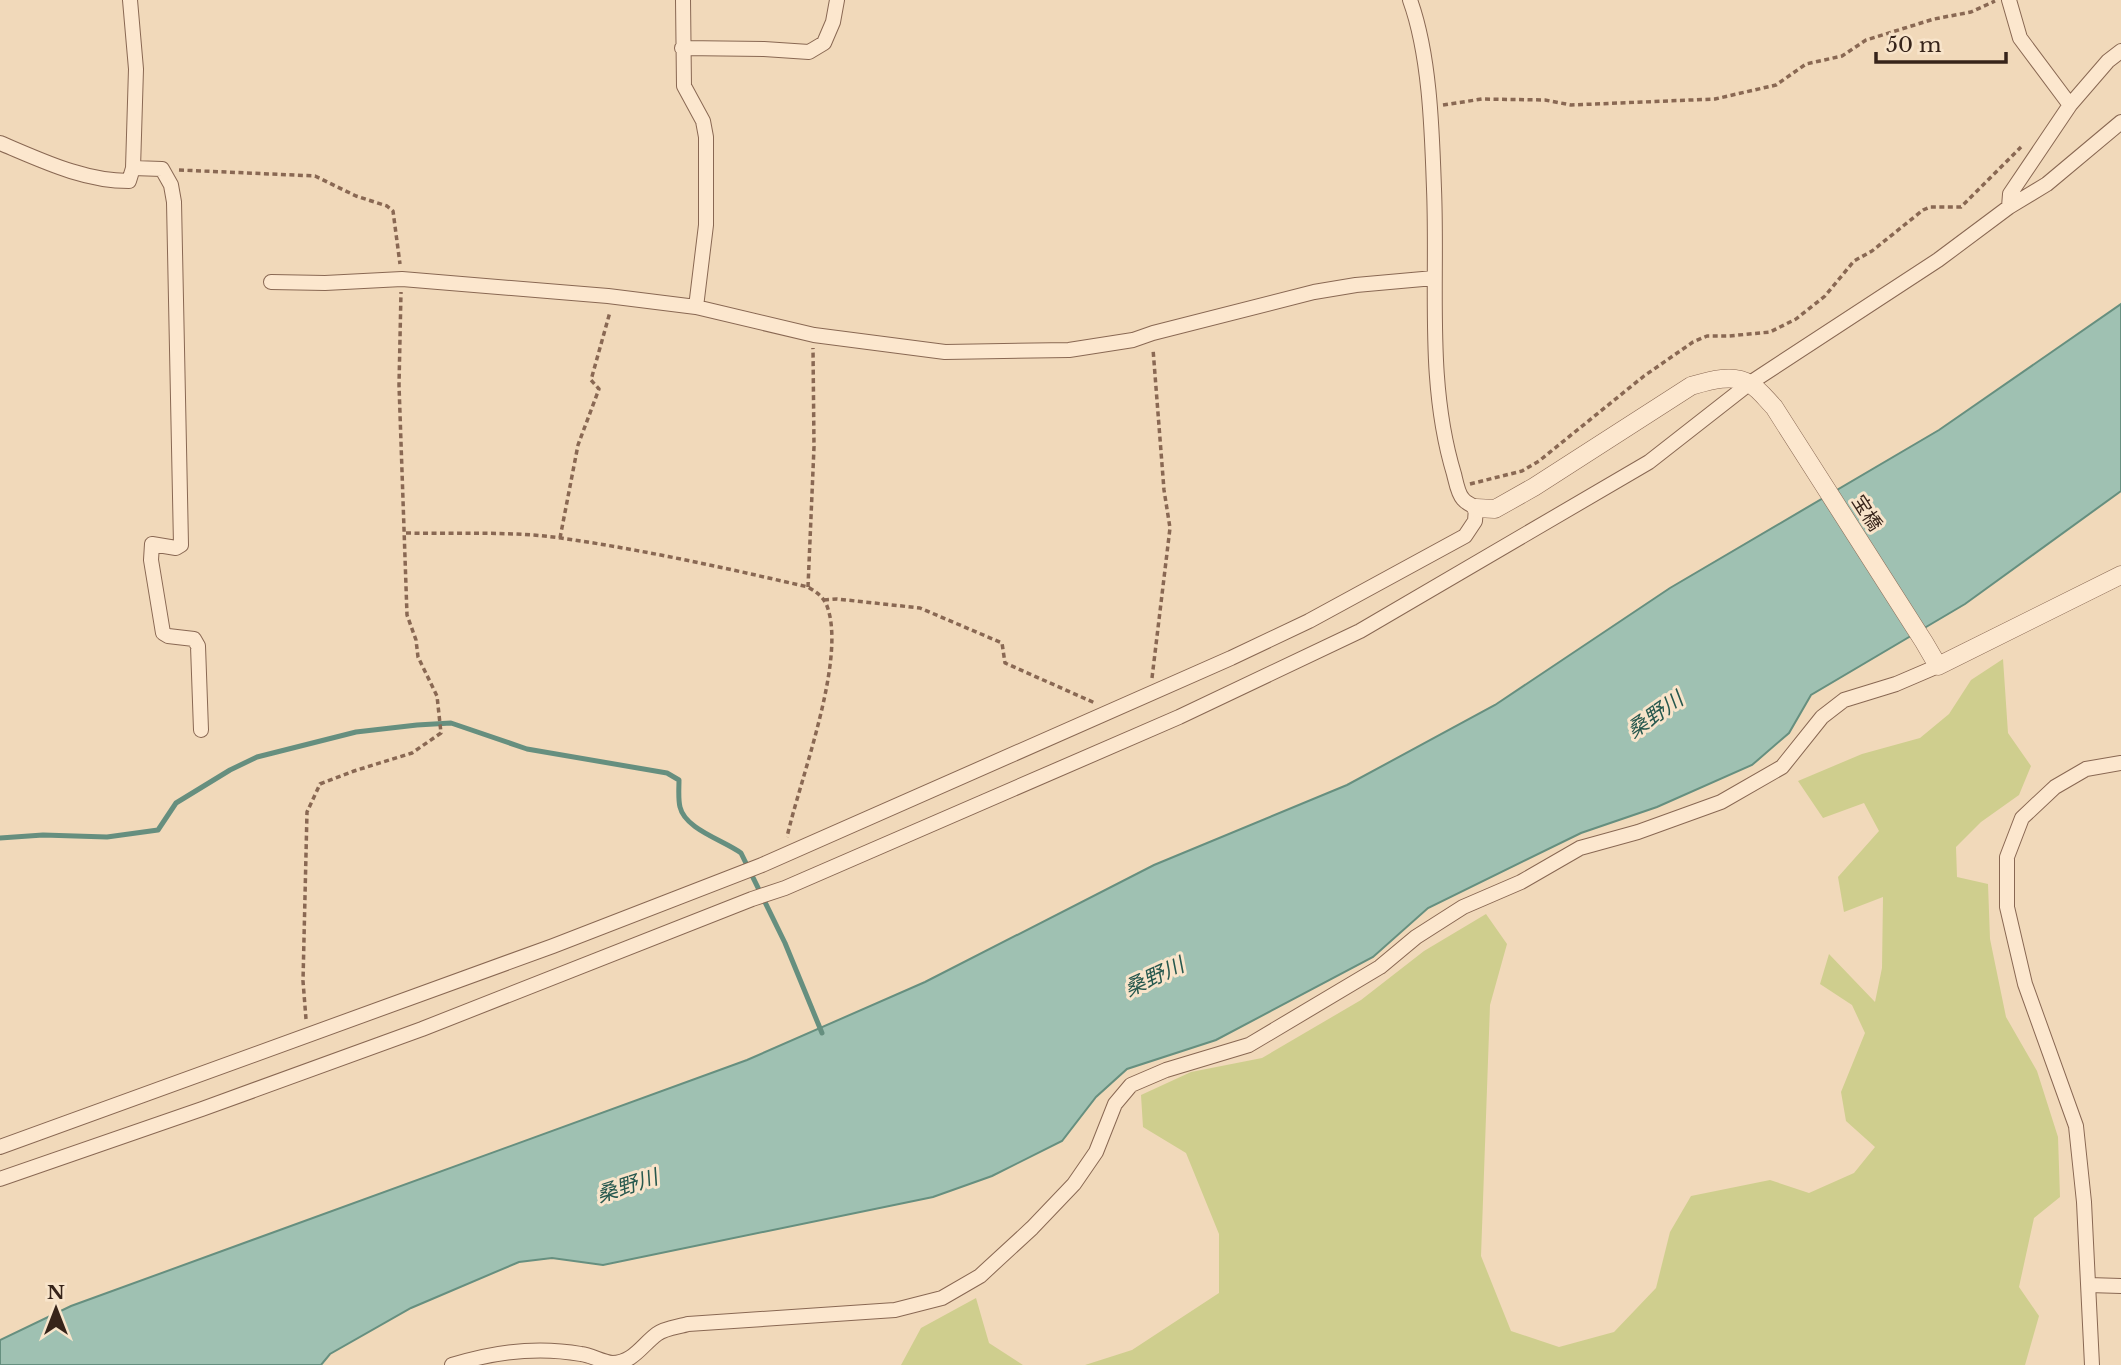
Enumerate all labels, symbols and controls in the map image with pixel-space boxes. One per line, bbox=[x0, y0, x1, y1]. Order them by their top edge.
scale bar bbox=[1876, 21, 2006, 65]
text: 50 m bbox=[1886, 32, 1942, 58]
street label: 宝橋 bbox=[1847, 491, 1887, 535]
water label: 桑野川 bbox=[1622, 685, 1690, 744]
water label: 桑野川 bbox=[1120, 951, 1190, 1002]
water label: 桑野川 bbox=[593, 1163, 663, 1208]
north arrow bbox=[21, 1274, 91, 1344]
text: N bbox=[47, 1281, 65, 1304]

